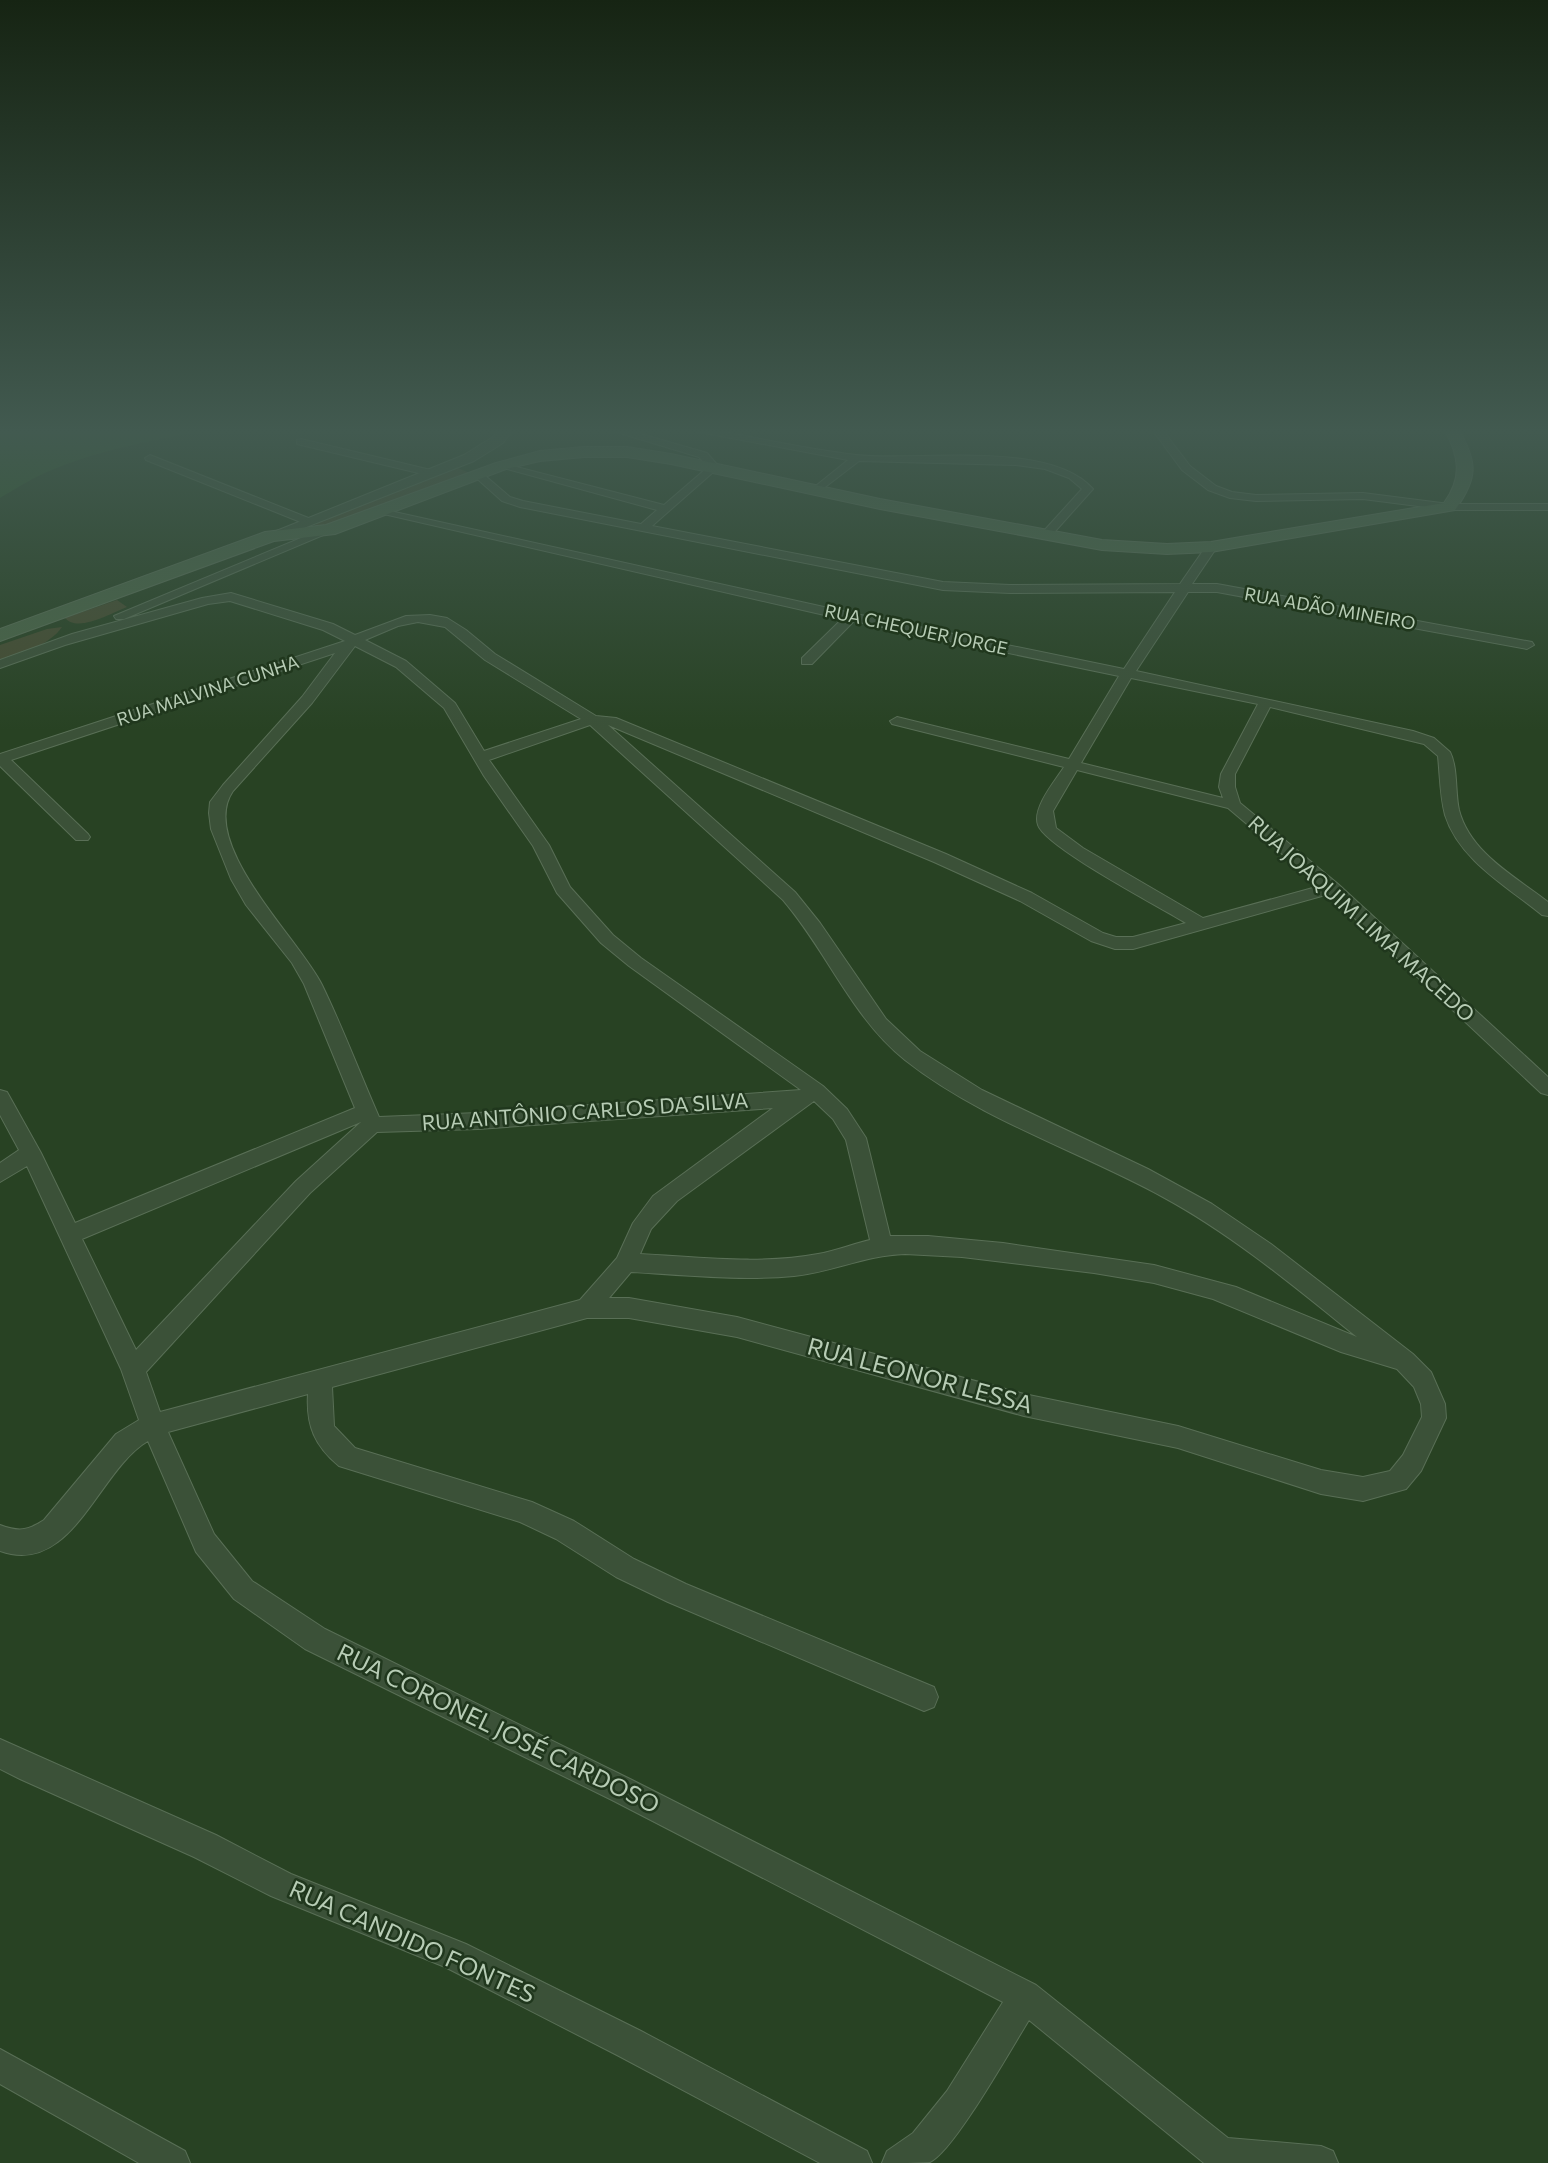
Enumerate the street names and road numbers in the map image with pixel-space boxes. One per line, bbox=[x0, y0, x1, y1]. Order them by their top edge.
street label: RUA ADÃO MINEIRO bbox=[1243, 582, 1417, 634]
street label: RUA CHEQUER JORGE bbox=[823, 599, 1010, 659]
street label: RUA MALVINA CUNHA bbox=[114, 650, 302, 730]
street label: RUA JOAQUIM LIMA MACEDO bbox=[1244, 810, 1480, 1026]
street label: RUA ANTÔNIO CARLOS DA SILVA bbox=[421, 1087, 749, 1134]
street label: RUA LEONOR LESSA bbox=[804, 1330, 1036, 1419]
street label: RUA CORONEL JOSÉ CARDOSO bbox=[333, 1637, 665, 1819]
street label: RUA CANDIDO FONTES bbox=[285, 1873, 540, 2008]

